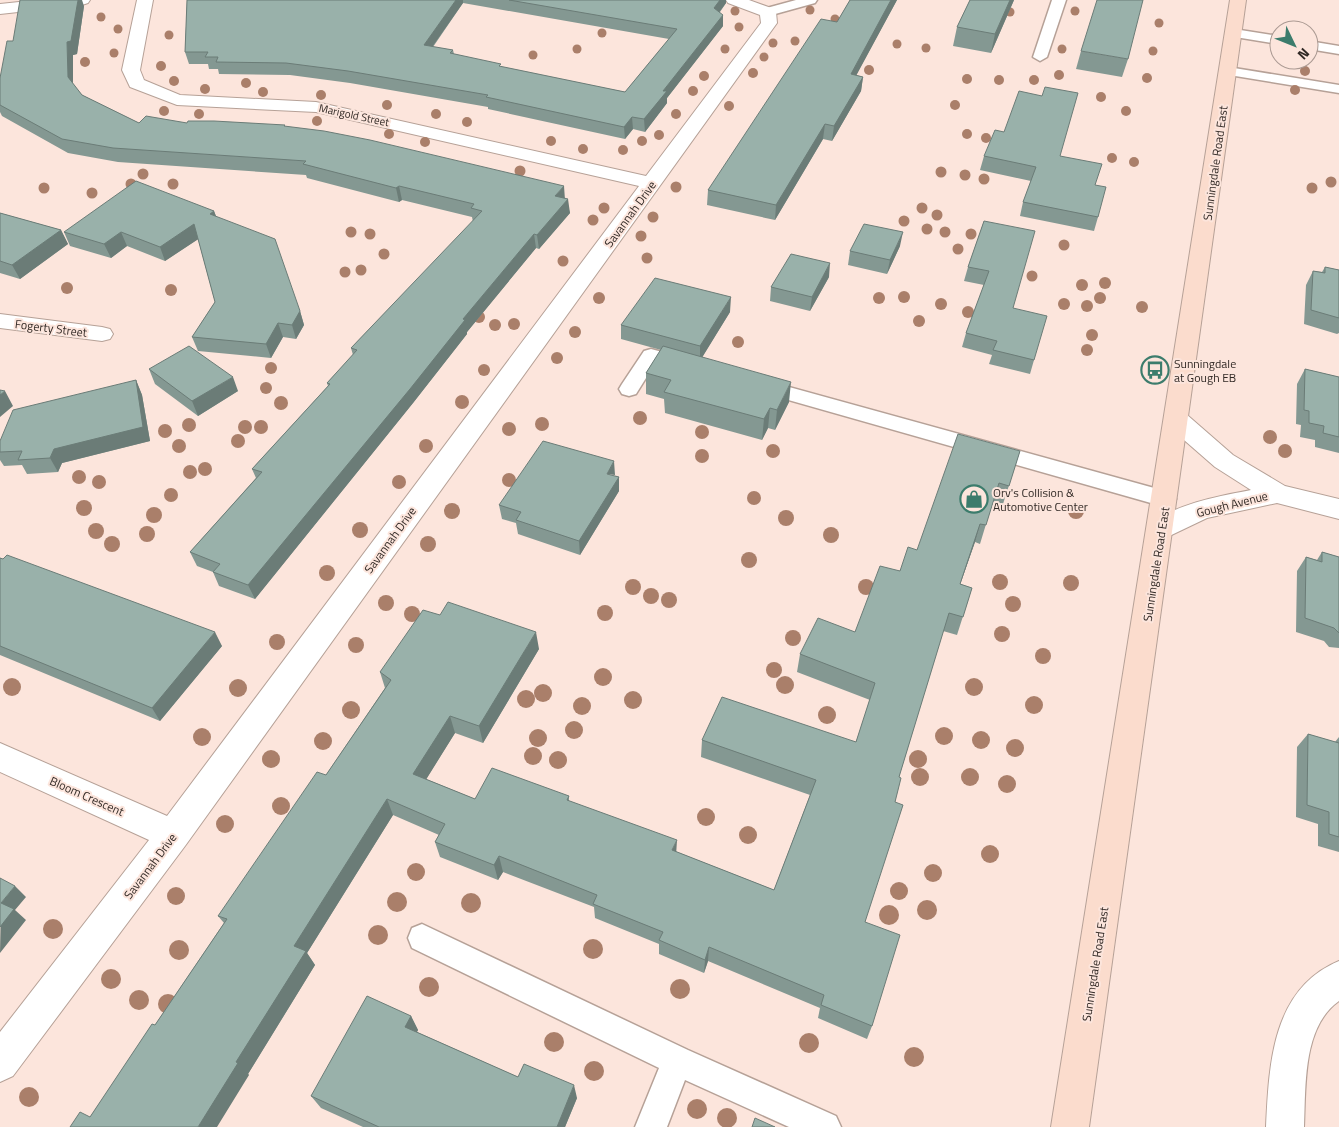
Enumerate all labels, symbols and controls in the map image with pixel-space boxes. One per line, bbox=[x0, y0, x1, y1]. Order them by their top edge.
north arrow bbox=[1269, 20, 1319, 70]
text: N bbox=[1293, 43, 1315, 65]
street label: Marigold Street bbox=[317, 100, 391, 130]
street label: Sunningdale Road East bbox=[1198, 104, 1233, 222]
street label: Savannah Drive bbox=[599, 177, 661, 251]
street label: Fogerty Street bbox=[14, 314, 89, 342]
place label: Sunningdale at Gough EB bbox=[1174, 354, 1236, 387]
bus stop icon: Sunningdale at Gough EB bbox=[1140, 355, 1170, 385]
place label: Orv's Collision & Automotive Center bbox=[993, 483, 1088, 516]
shop icon: Orv's Collision & Automotive Center bbox=[959, 484, 989, 514]
street label: Gough Avenue bbox=[1194, 486, 1270, 522]
street label: Savannah Drive bbox=[359, 503, 421, 577]
street label: Sunningdale Road East bbox=[1138, 505, 1175, 623]
street label: Bloom Crescent bbox=[47, 771, 128, 821]
street label: Savannah Drive bbox=[119, 829, 181, 903]
street label: Sunningdale Road East bbox=[1077, 905, 1114, 1023]

